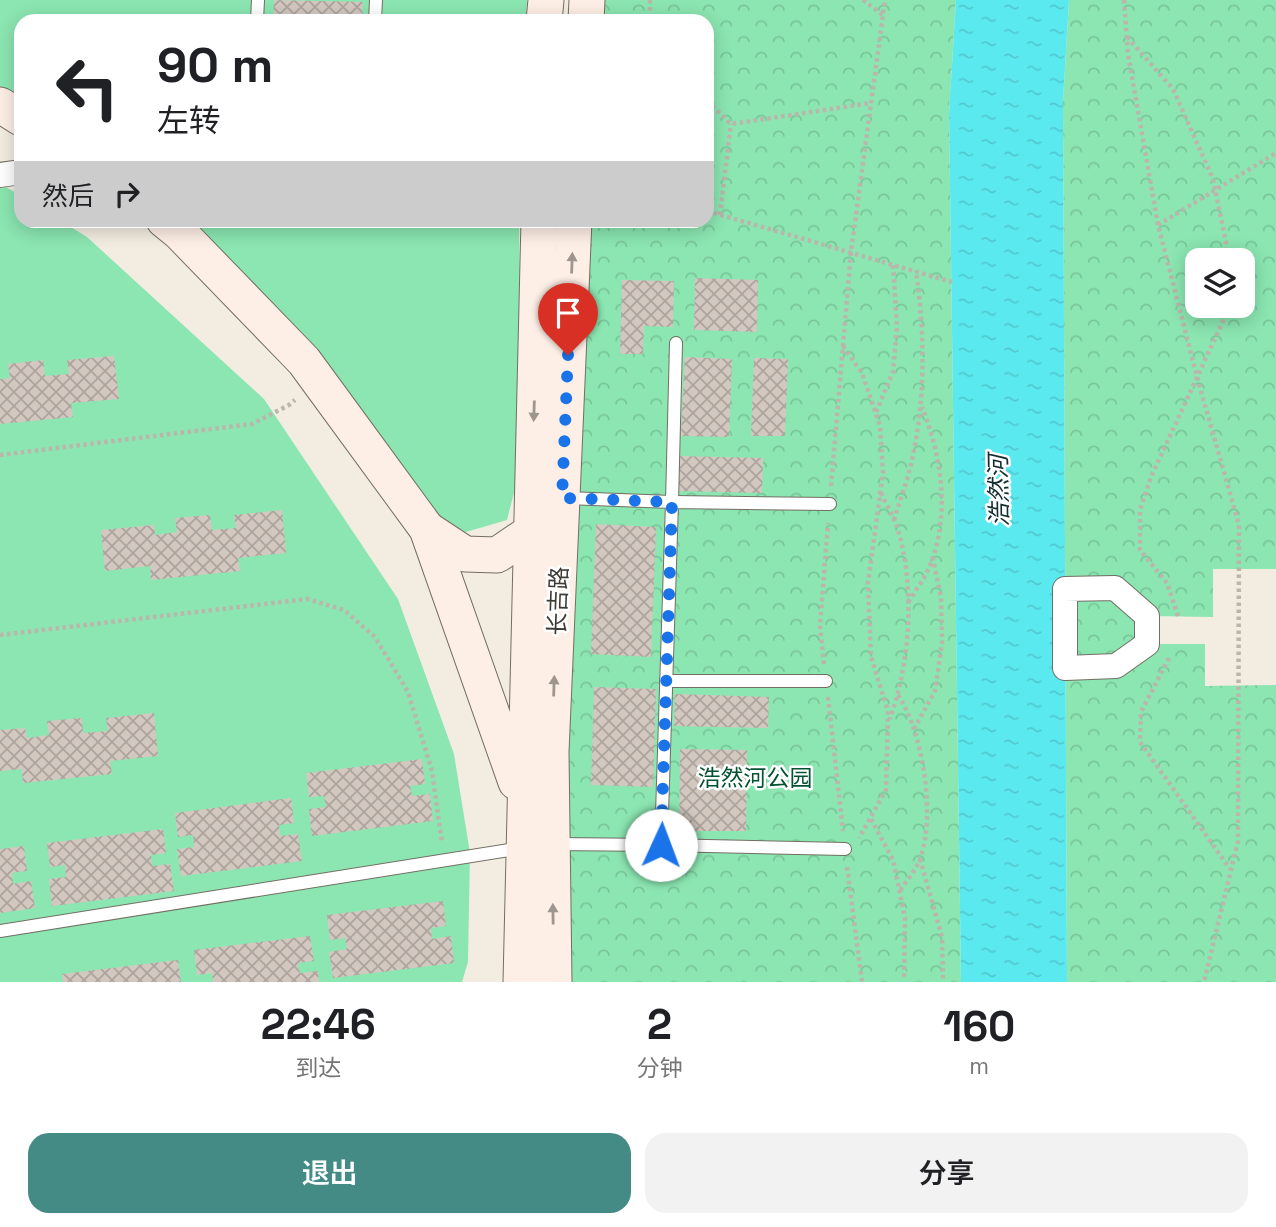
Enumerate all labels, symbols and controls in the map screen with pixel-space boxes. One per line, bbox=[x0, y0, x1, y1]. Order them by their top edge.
text: 90 m bbox=[157, 34, 273, 96]
icon: left bbox=[42, 42, 133, 133]
text: 左转 bbox=[157, 101, 221, 141]
icon: right bbox=[108, 175, 146, 213]
text: 然后 bbox=[42, 179, 94, 213]
map controls bbox=[1185, 248, 1255, 318]
button: layers bbox=[1185, 248, 1255, 318]
one-way arrow bbox=[566, 252, 577, 274]
pin bbox=[538, 283, 598, 355]
icon: arrive bbox=[549, 294, 587, 332]
one-way arrow bbox=[528, 400, 539, 422]
water label: 浩然河 bbox=[982, 451, 1015, 527]
street label: 长吉路 bbox=[542, 566, 574, 636]
one-way arrow bbox=[548, 675, 559, 697]
park label: 浩然河公园 bbox=[698, 763, 813, 793]
position arrow bbox=[624, 808, 698, 882]
one-way arrow bbox=[547, 903, 559, 925]
text: 22:46 bbox=[261, 998, 376, 1051]
text: 2 bbox=[647, 998, 672, 1051]
text: 160 bbox=[943, 1000, 1015, 1053]
text: m bbox=[969, 1051, 989, 1081]
text: 到达 bbox=[295, 1053, 341, 1083]
text: 分钟 bbox=[636, 1053, 682, 1083]
button: 退出 bbox=[28, 1133, 631, 1213]
button: 分享 bbox=[645, 1133, 1248, 1213]

